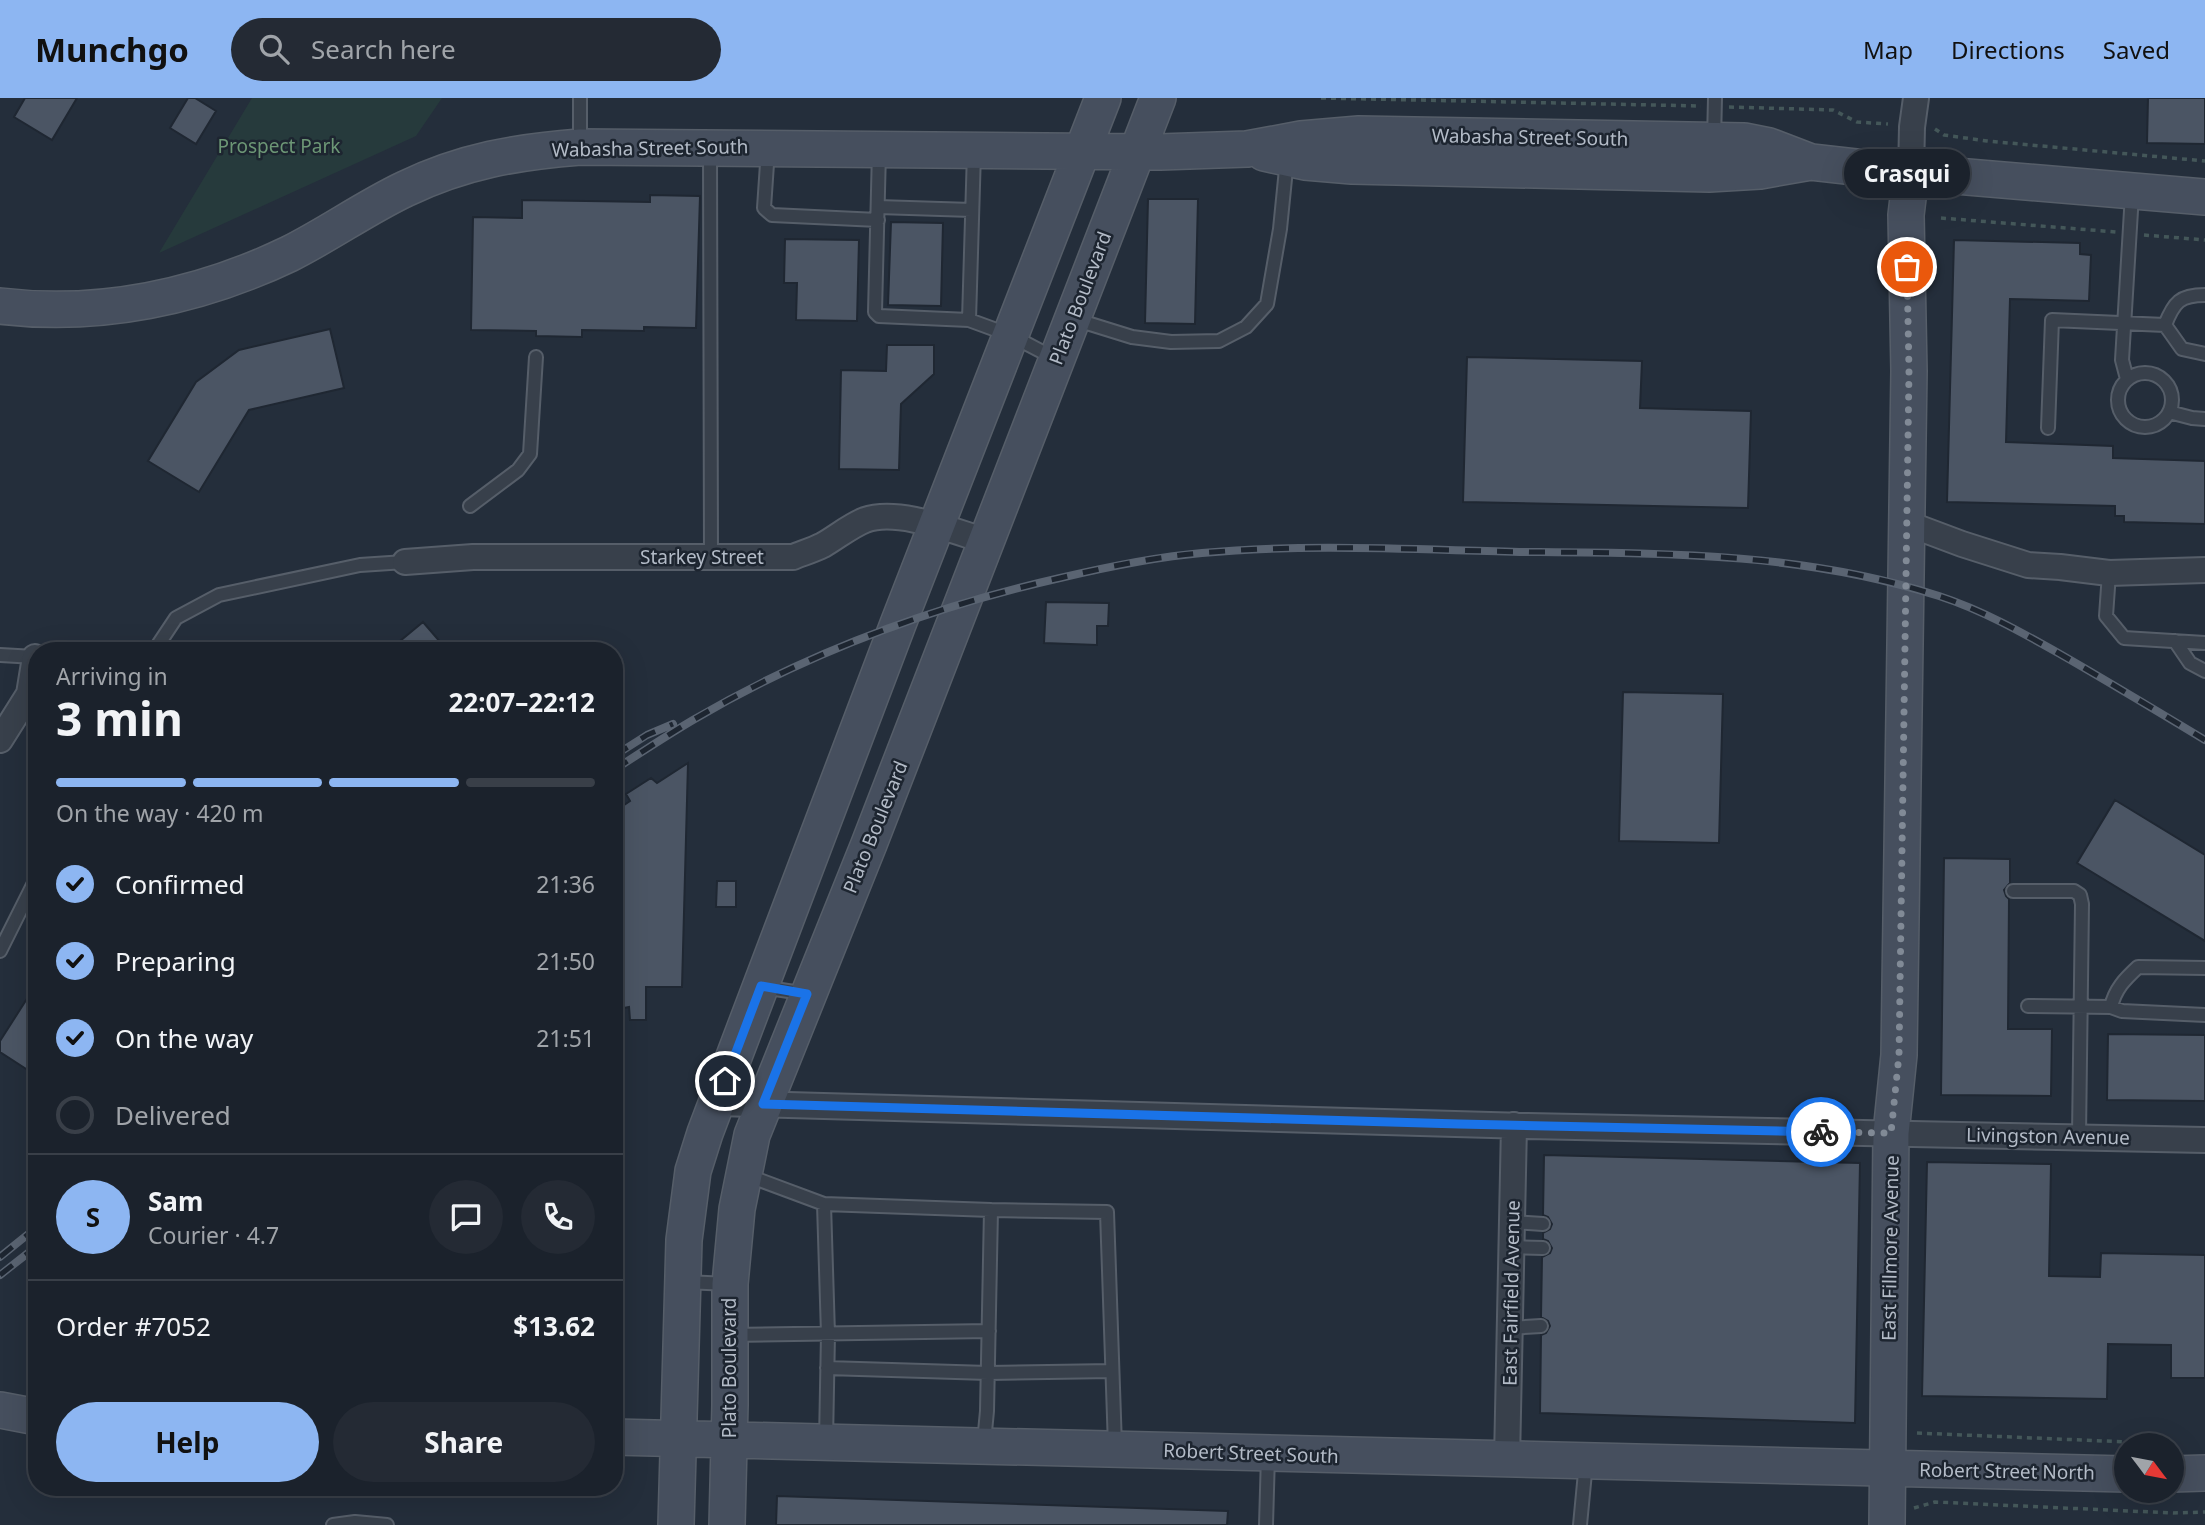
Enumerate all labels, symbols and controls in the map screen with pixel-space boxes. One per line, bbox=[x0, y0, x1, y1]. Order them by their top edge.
search box bbox=[231, 18, 721, 81]
text: Munchgo bbox=[35, 27, 189, 72]
icon: search bbox=[255, 30, 293, 68]
text: Search here bbox=[311, 31, 456, 67]
text: Map bbox=[1863, 33, 1913, 66]
text: Directions bbox=[1951, 33, 2065, 66]
text: Saved bbox=[2103, 33, 2170, 66]
street label: Wabasha Street South bbox=[1431, 122, 1629, 152]
park label: Prospect Park bbox=[217, 133, 341, 159]
street label: Wabasha Street South bbox=[551, 133, 749, 163]
callout: Crasqui bbox=[1844, 148, 1970, 197]
text: Crasqui bbox=[1864, 157, 1950, 189]
street label: Plato Boulevard bbox=[1043, 228, 1117, 368]
pin bbox=[1877, 237, 1937, 297]
icon: bag bbox=[1888, 248, 1926, 286]
street label: Starkey Street bbox=[640, 544, 764, 570]
text: Arriving in bbox=[56, 660, 168, 692]
text: 22:07–22:12 bbox=[448, 684, 595, 720]
text: 3 min bbox=[56, 687, 183, 749]
street label: Plato Boulevard bbox=[837, 757, 913, 897]
text: On the way · 420 m bbox=[56, 797, 263, 829]
icon: check bbox=[56, 865, 94, 903]
text: Confirmed bbox=[115, 866, 245, 902]
text: 21:36 bbox=[536, 868, 595, 900]
icon: check bbox=[56, 942, 94, 980]
text: Preparing bbox=[115, 943, 236, 979]
text: 21:50 bbox=[536, 945, 595, 977]
icon: check bbox=[56, 1019, 94, 1057]
text: On the way bbox=[115, 1020, 253, 1056]
text: 21:51 bbox=[536, 1022, 595, 1054]
pin bbox=[695, 1051, 755, 1111]
icon: home bbox=[706, 1062, 744, 1100]
text: Delivered bbox=[115, 1097, 231, 1133]
courier bbox=[1786, 1097, 1856, 1167]
icon: bike bbox=[1802, 1113, 1840, 1151]
street label: Livingston Avenue bbox=[1966, 1122, 2130, 1150]
street label: East Fillmore Avenue bbox=[1875, 1155, 1905, 1341]
button: chat bbox=[429, 1180, 503, 1254]
button: phone bbox=[521, 1180, 595, 1254]
text: Sam bbox=[148, 1183, 203, 1219]
text: S bbox=[86, 1199, 100, 1235]
street label: East Fairfield Avenue bbox=[1496, 1200, 1526, 1386]
text: Courier · 4.7 bbox=[148, 1219, 279, 1251]
street label: Plato Boulevard bbox=[716, 1298, 742, 1438]
text: Order #7052 bbox=[56, 1308, 211, 1344]
text: $13.62 bbox=[513, 1308, 595, 1344]
button: Help bbox=[56, 1402, 319, 1482]
button: Share bbox=[333, 1402, 595, 1482]
north arrow bbox=[2114, 1433, 2184, 1503]
map controls bbox=[2114, 1433, 2184, 1503]
street label: Robert Street South bbox=[1163, 1437, 1339, 1469]
street label: Robert Street North bbox=[1919, 1456, 2095, 1486]

